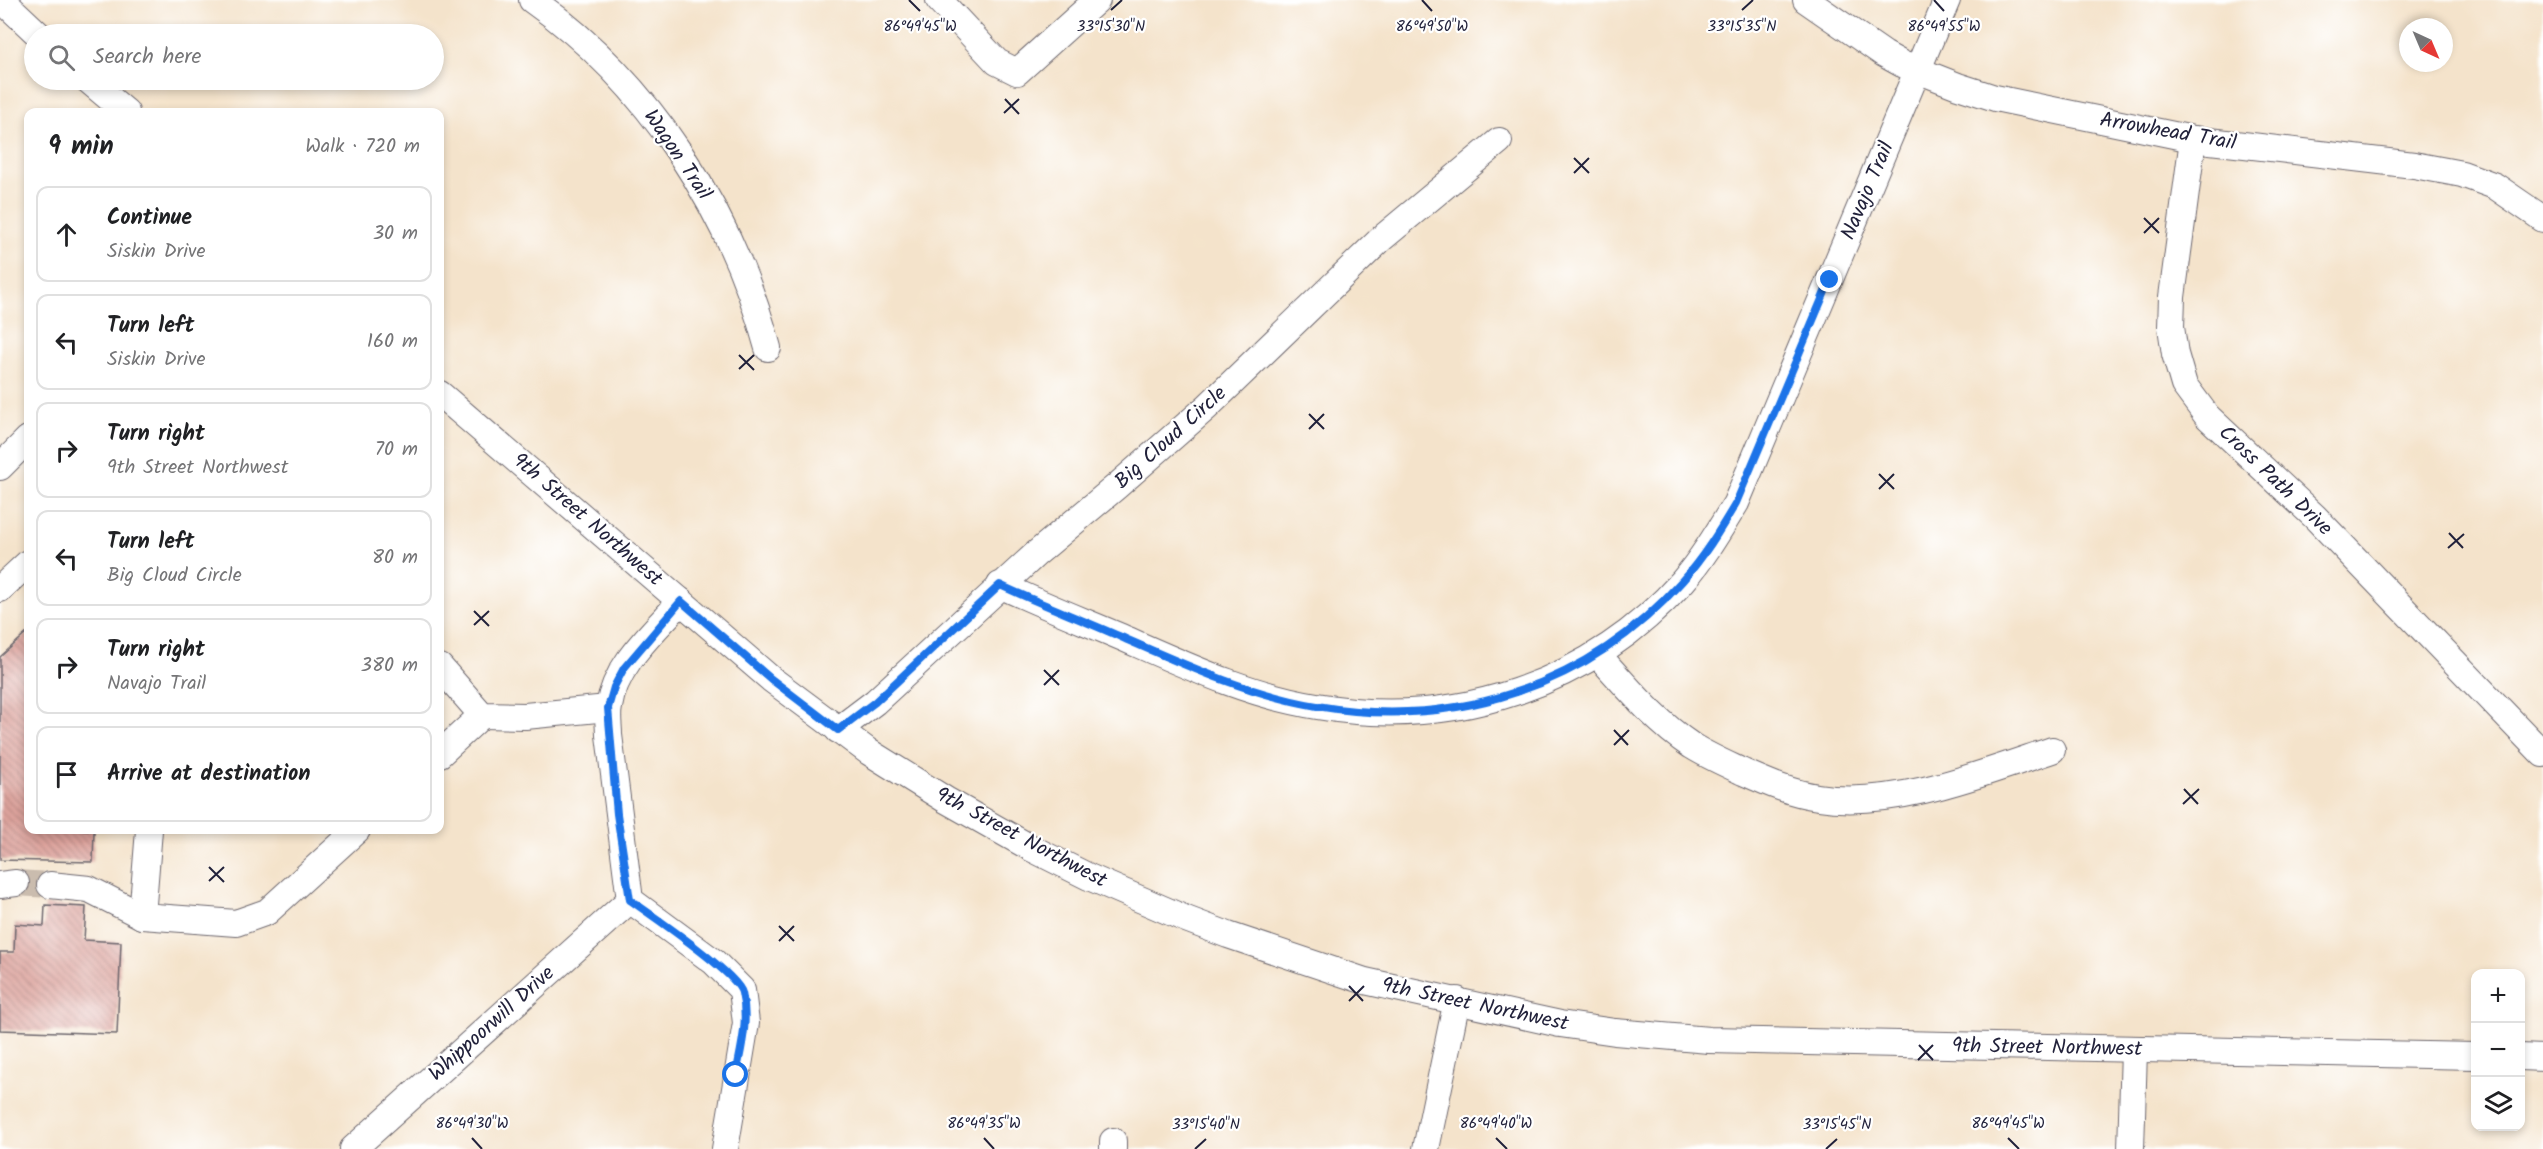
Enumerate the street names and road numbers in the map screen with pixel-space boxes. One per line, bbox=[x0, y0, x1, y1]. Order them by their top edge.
street label: Wagon Trail bbox=[634, 103, 720, 207]
street label: Arrowhead Trail bbox=[2097, 104, 2239, 160]
street label: Navajo Trail bbox=[1832, 137, 1904, 245]
street label: Big Cloud Circle bbox=[1107, 378, 1235, 498]
street label: Cross Path Drive bbox=[2210, 418, 2340, 545]
street label: 9th Street Northwest bbox=[504, 445, 670, 595]
street label: 9th Street Northwest bbox=[929, 779, 1114, 898]
street label: Whippoorwill Drive bbox=[421, 958, 563, 1090]
street label: 9th Street Northwest bbox=[1378, 969, 1572, 1041]
street label: 9th Street Northwest bbox=[1951, 1030, 2143, 1066]

